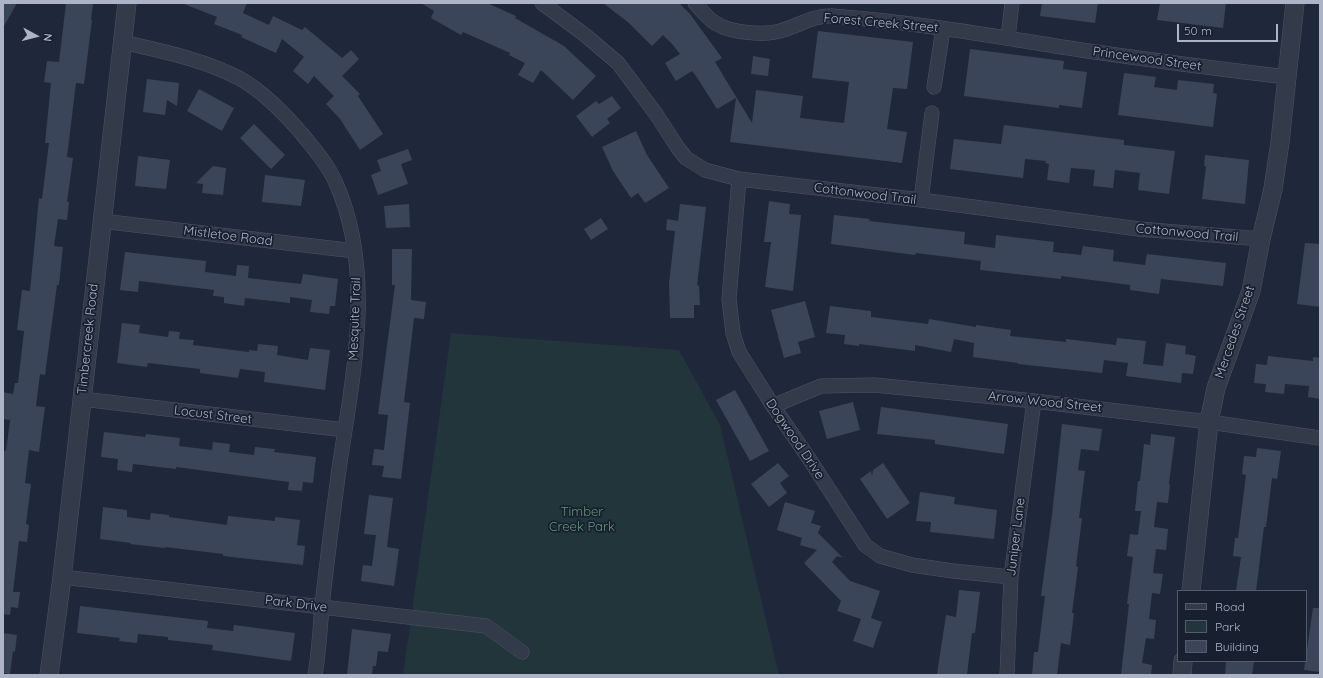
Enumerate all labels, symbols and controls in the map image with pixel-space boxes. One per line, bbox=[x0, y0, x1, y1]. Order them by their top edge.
street label: Forest Creek Street bbox=[823, 10, 939, 36]
north arrow bbox=[16, 16, 56, 56]
scale bar bbox=[1179, 16, 1280, 42]
text: 50 m bbox=[1184, 23, 1212, 38]
text: N bbox=[40, 33, 55, 42]
street label: Princewood Street bbox=[1092, 44, 1202, 74]
street label: Cottonwood Trail bbox=[813, 180, 917, 208]
street label: Cottonwood Trail bbox=[1135, 221, 1239, 245]
street label: Mistletoe Road bbox=[183, 223, 273, 249]
street label: Mesquite Trail bbox=[346, 277, 364, 361]
street label: Timbercreek Road bbox=[74, 283, 102, 395]
street label: Mercedes Street bbox=[1212, 283, 1258, 381]
street label: Arrow Wood Street bbox=[987, 388, 1103, 416]
street label: Dogwood Drive bbox=[762, 396, 828, 482]
street label: Locust Street bbox=[173, 402, 253, 428]
street label: Juniper Lane bbox=[1003, 497, 1029, 577]
park label: Timber Creek Park bbox=[549, 504, 615, 535]
legend bbox=[1177, 590, 1307, 662]
street label: Park Drive bbox=[264, 592, 328, 616]
text: Road bbox=[1215, 599, 1245, 614]
text: Park bbox=[1215, 619, 1240, 634]
text: Building bbox=[1215, 639, 1259, 654]

